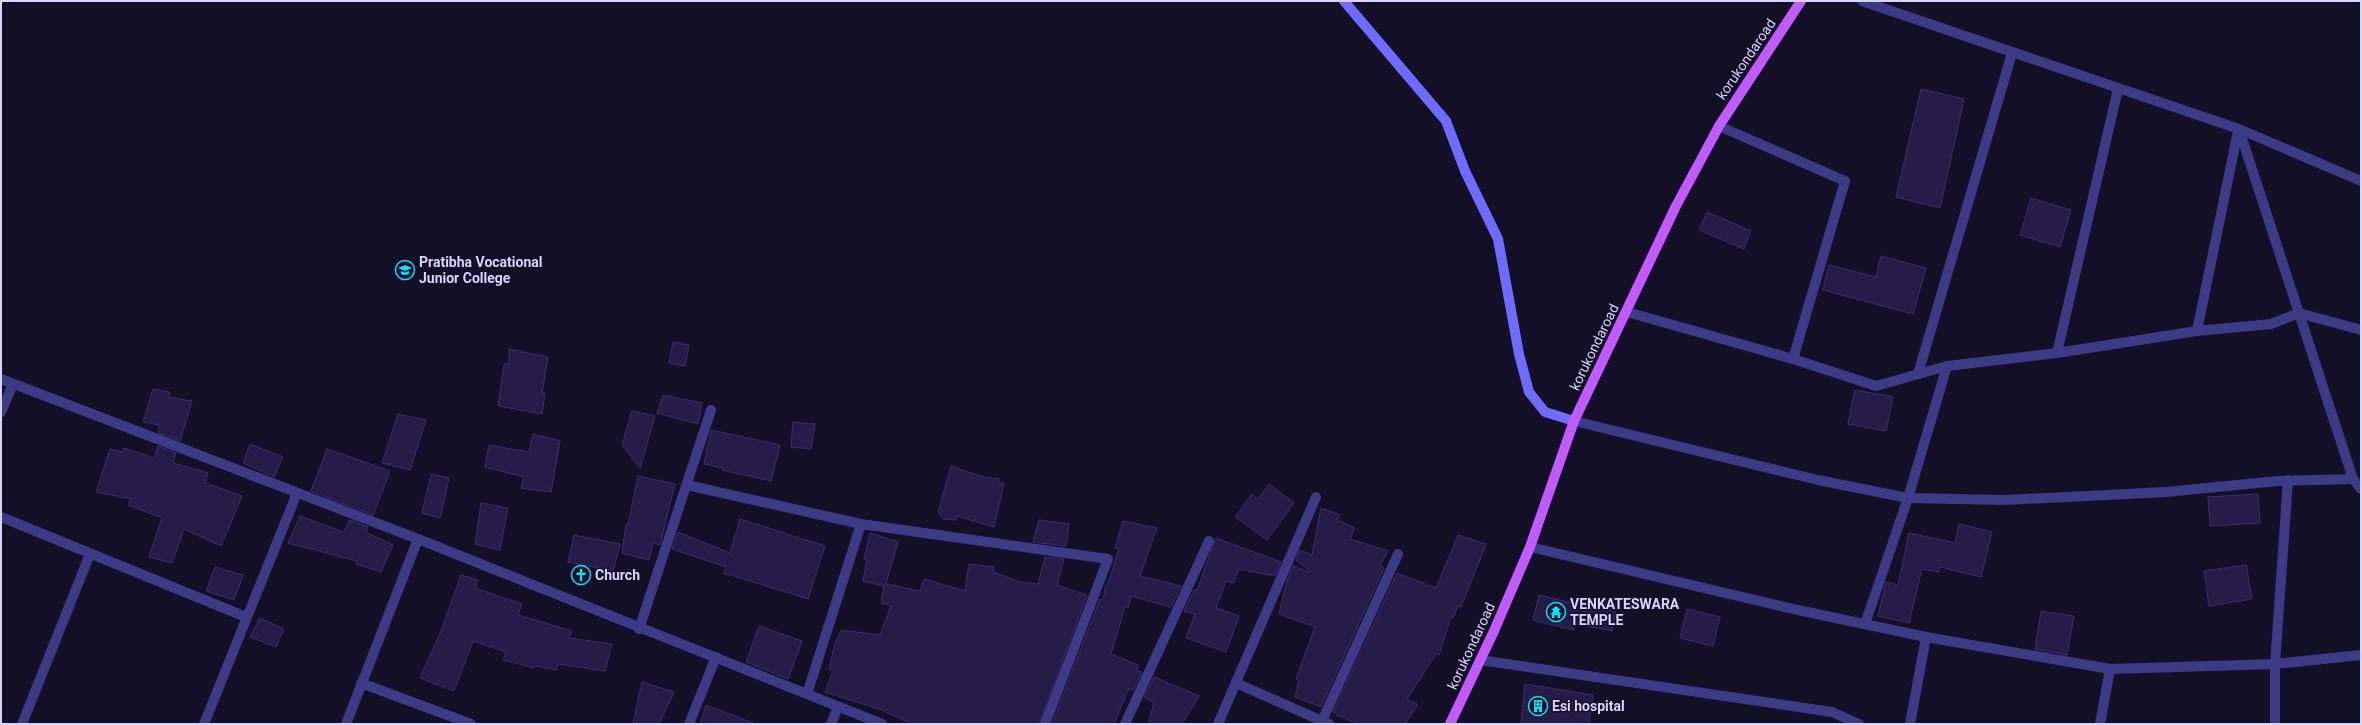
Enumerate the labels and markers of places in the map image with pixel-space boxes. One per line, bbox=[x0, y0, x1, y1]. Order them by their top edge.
place label: Pratibha Vocational Junior College bbox=[419, 254, 542, 286]
school or university icon: Pratibha Vocational Junior College bbox=[394, 259, 416, 281]
church icon: Church bbox=[570, 564, 592, 586]
place label: Church bbox=[595, 567, 640, 583]
place label: VENKATESWARA TEMPLE bbox=[1570, 596, 1680, 628]
temple icon: VENKATESWARA TEMPLE bbox=[1545, 601, 1567, 623]
building icon: Esi hospital bbox=[1527, 695, 1549, 717]
place label: Esi hospital bbox=[1552, 698, 1625, 714]

